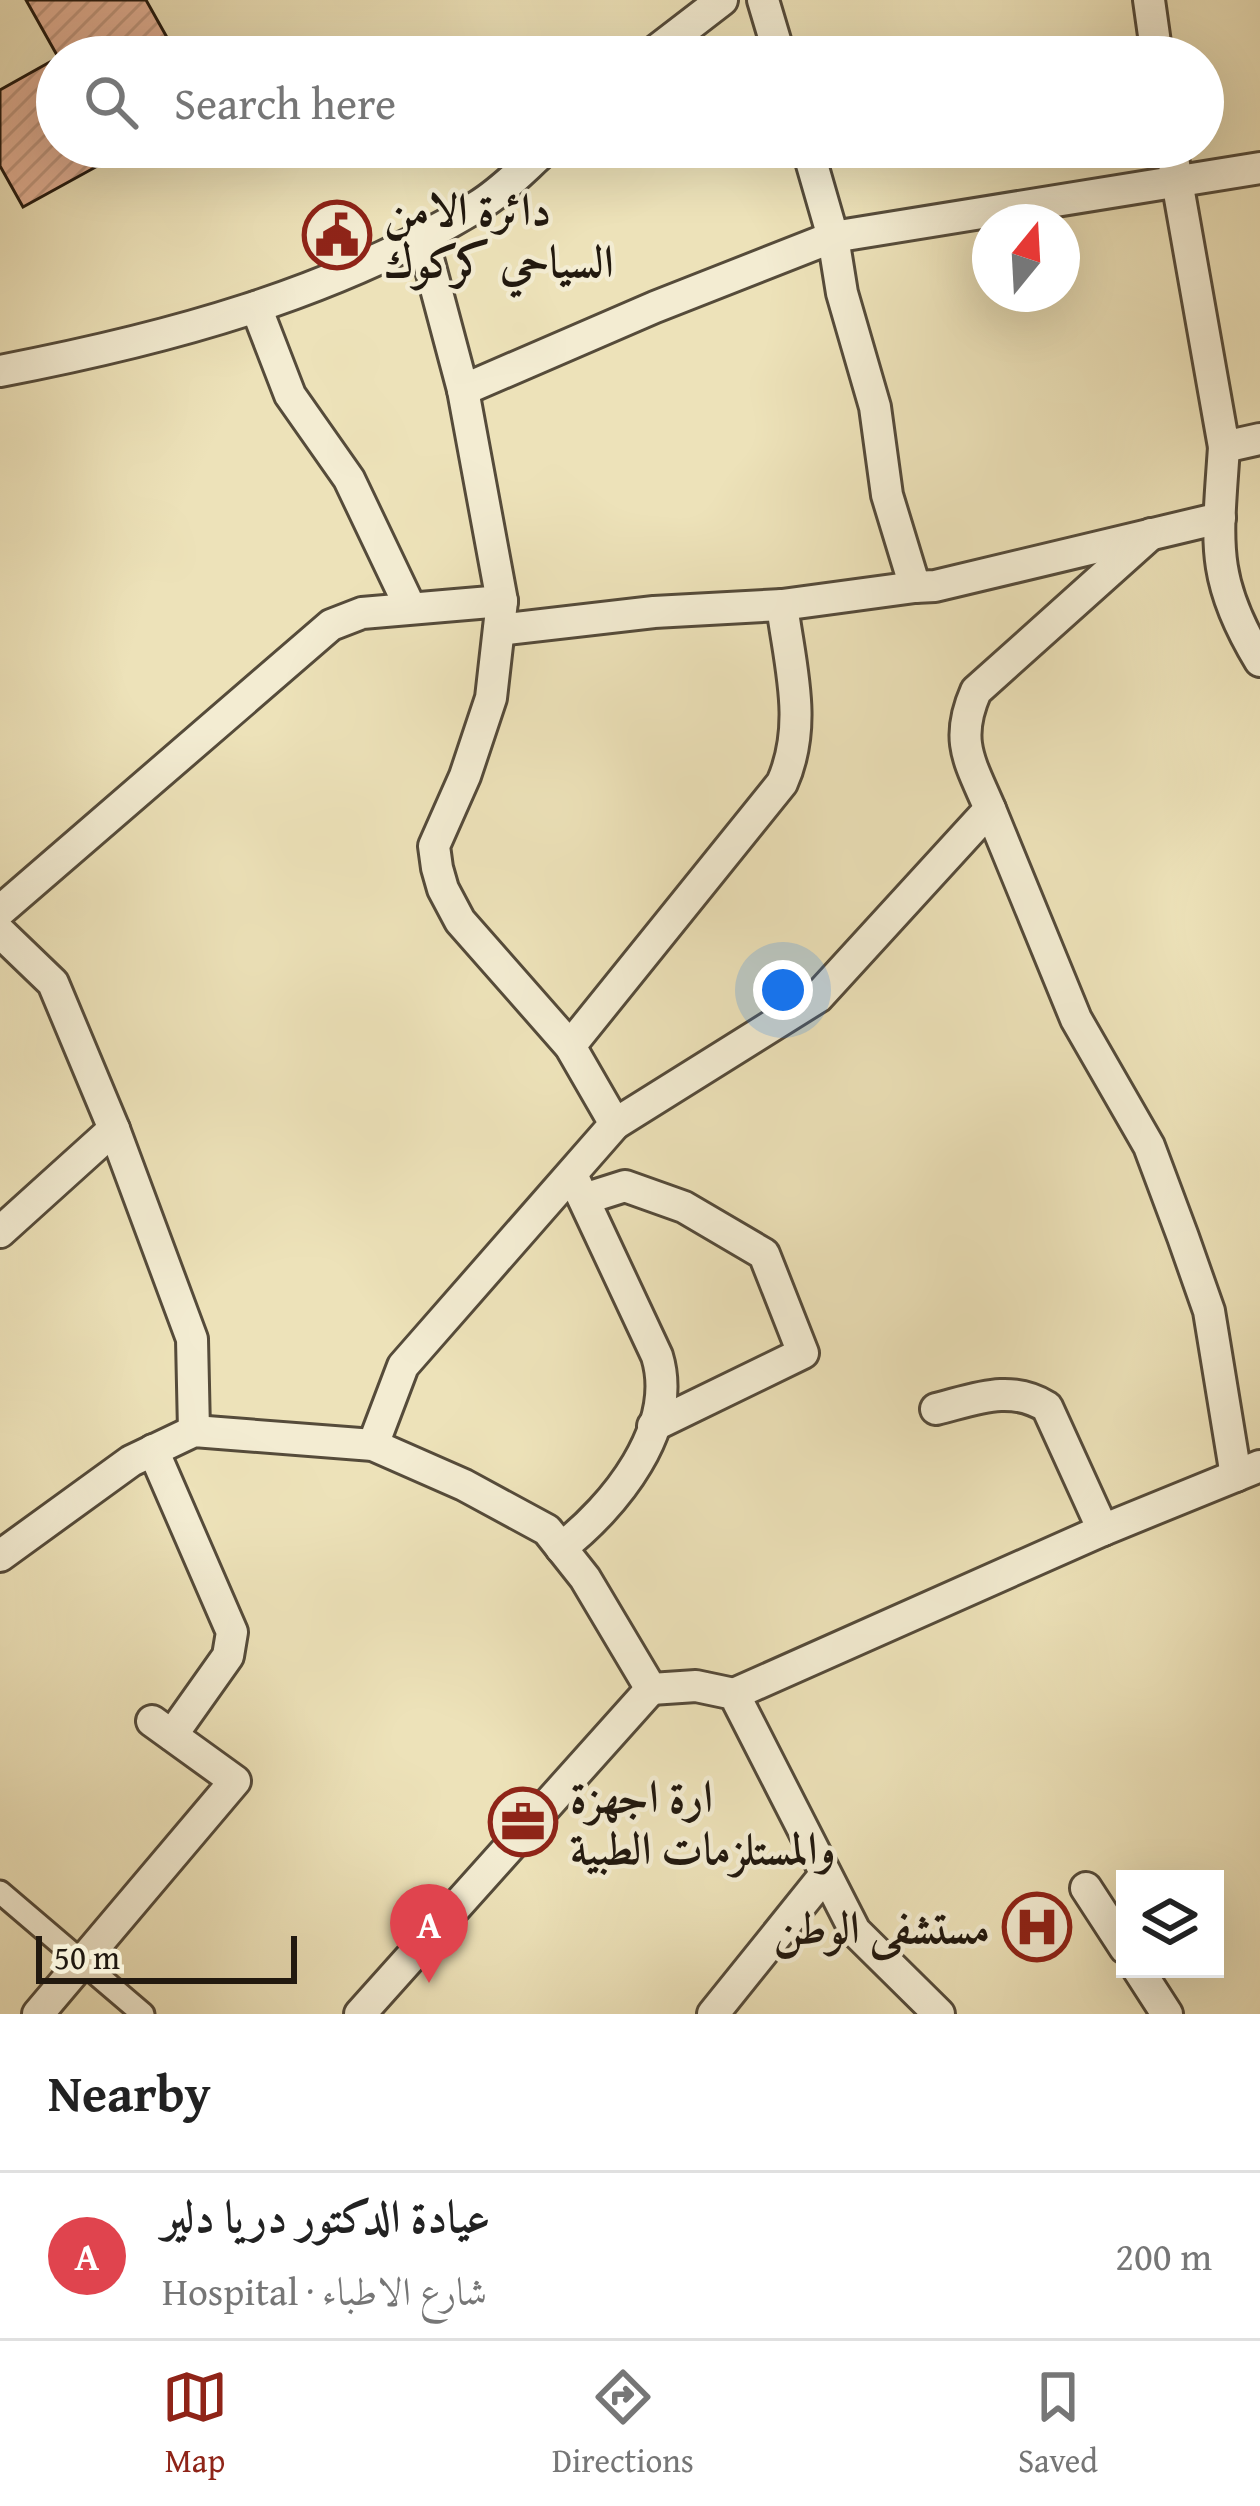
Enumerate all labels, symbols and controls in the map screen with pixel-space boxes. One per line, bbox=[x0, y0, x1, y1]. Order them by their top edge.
search box bbox=[36, 36, 1224, 168]
icon: search bbox=[78, 69, 144, 135]
text: Search here bbox=[174, 70, 396, 135]
place label: دائرة الامن السياحي كركوك bbox=[384, 176, 614, 298]
public building icon: دائرة الامن السياحي كركوك bbox=[302, 200, 372, 270]
north arrow bbox=[972, 204, 1080, 312]
your location bbox=[753, 960, 813, 1020]
place label: ارة اجهزة والمستلزمات الطبية bbox=[570, 1763, 835, 1880]
office icon: ارة اجهزة والمستلزمات الطبية bbox=[488, 1787, 558, 1857]
map controls bbox=[1116, 1870, 1224, 1978]
button: layers bbox=[1116, 1870, 1224, 1978]
pin: A bbox=[390, 1884, 468, 1983]
hospital icon: مستشفى الوطن bbox=[1002, 1892, 1072, 1962]
place label: مستشفى الوطن bbox=[774, 1894, 990, 1961]
scale bar bbox=[36, 1930, 297, 1983]
text: 50 m bbox=[54, 1933, 120, 1981]
text: Nearby bbox=[48, 2055, 211, 2130]
text: عيادة الدكتور دريا دلير bbox=[162, 2183, 490, 2248]
text: A bbox=[75, 2227, 99, 2284]
text: 200 m bbox=[1115, 2227, 1212, 2284]
text: Hospital · شارع الاطباء bbox=[162, 2262, 487, 2319]
tab: Map bbox=[162, 2364, 228, 2484]
tab: Directions bbox=[552, 2364, 694, 2484]
tab: Saved bbox=[1018, 2364, 1098, 2484]

